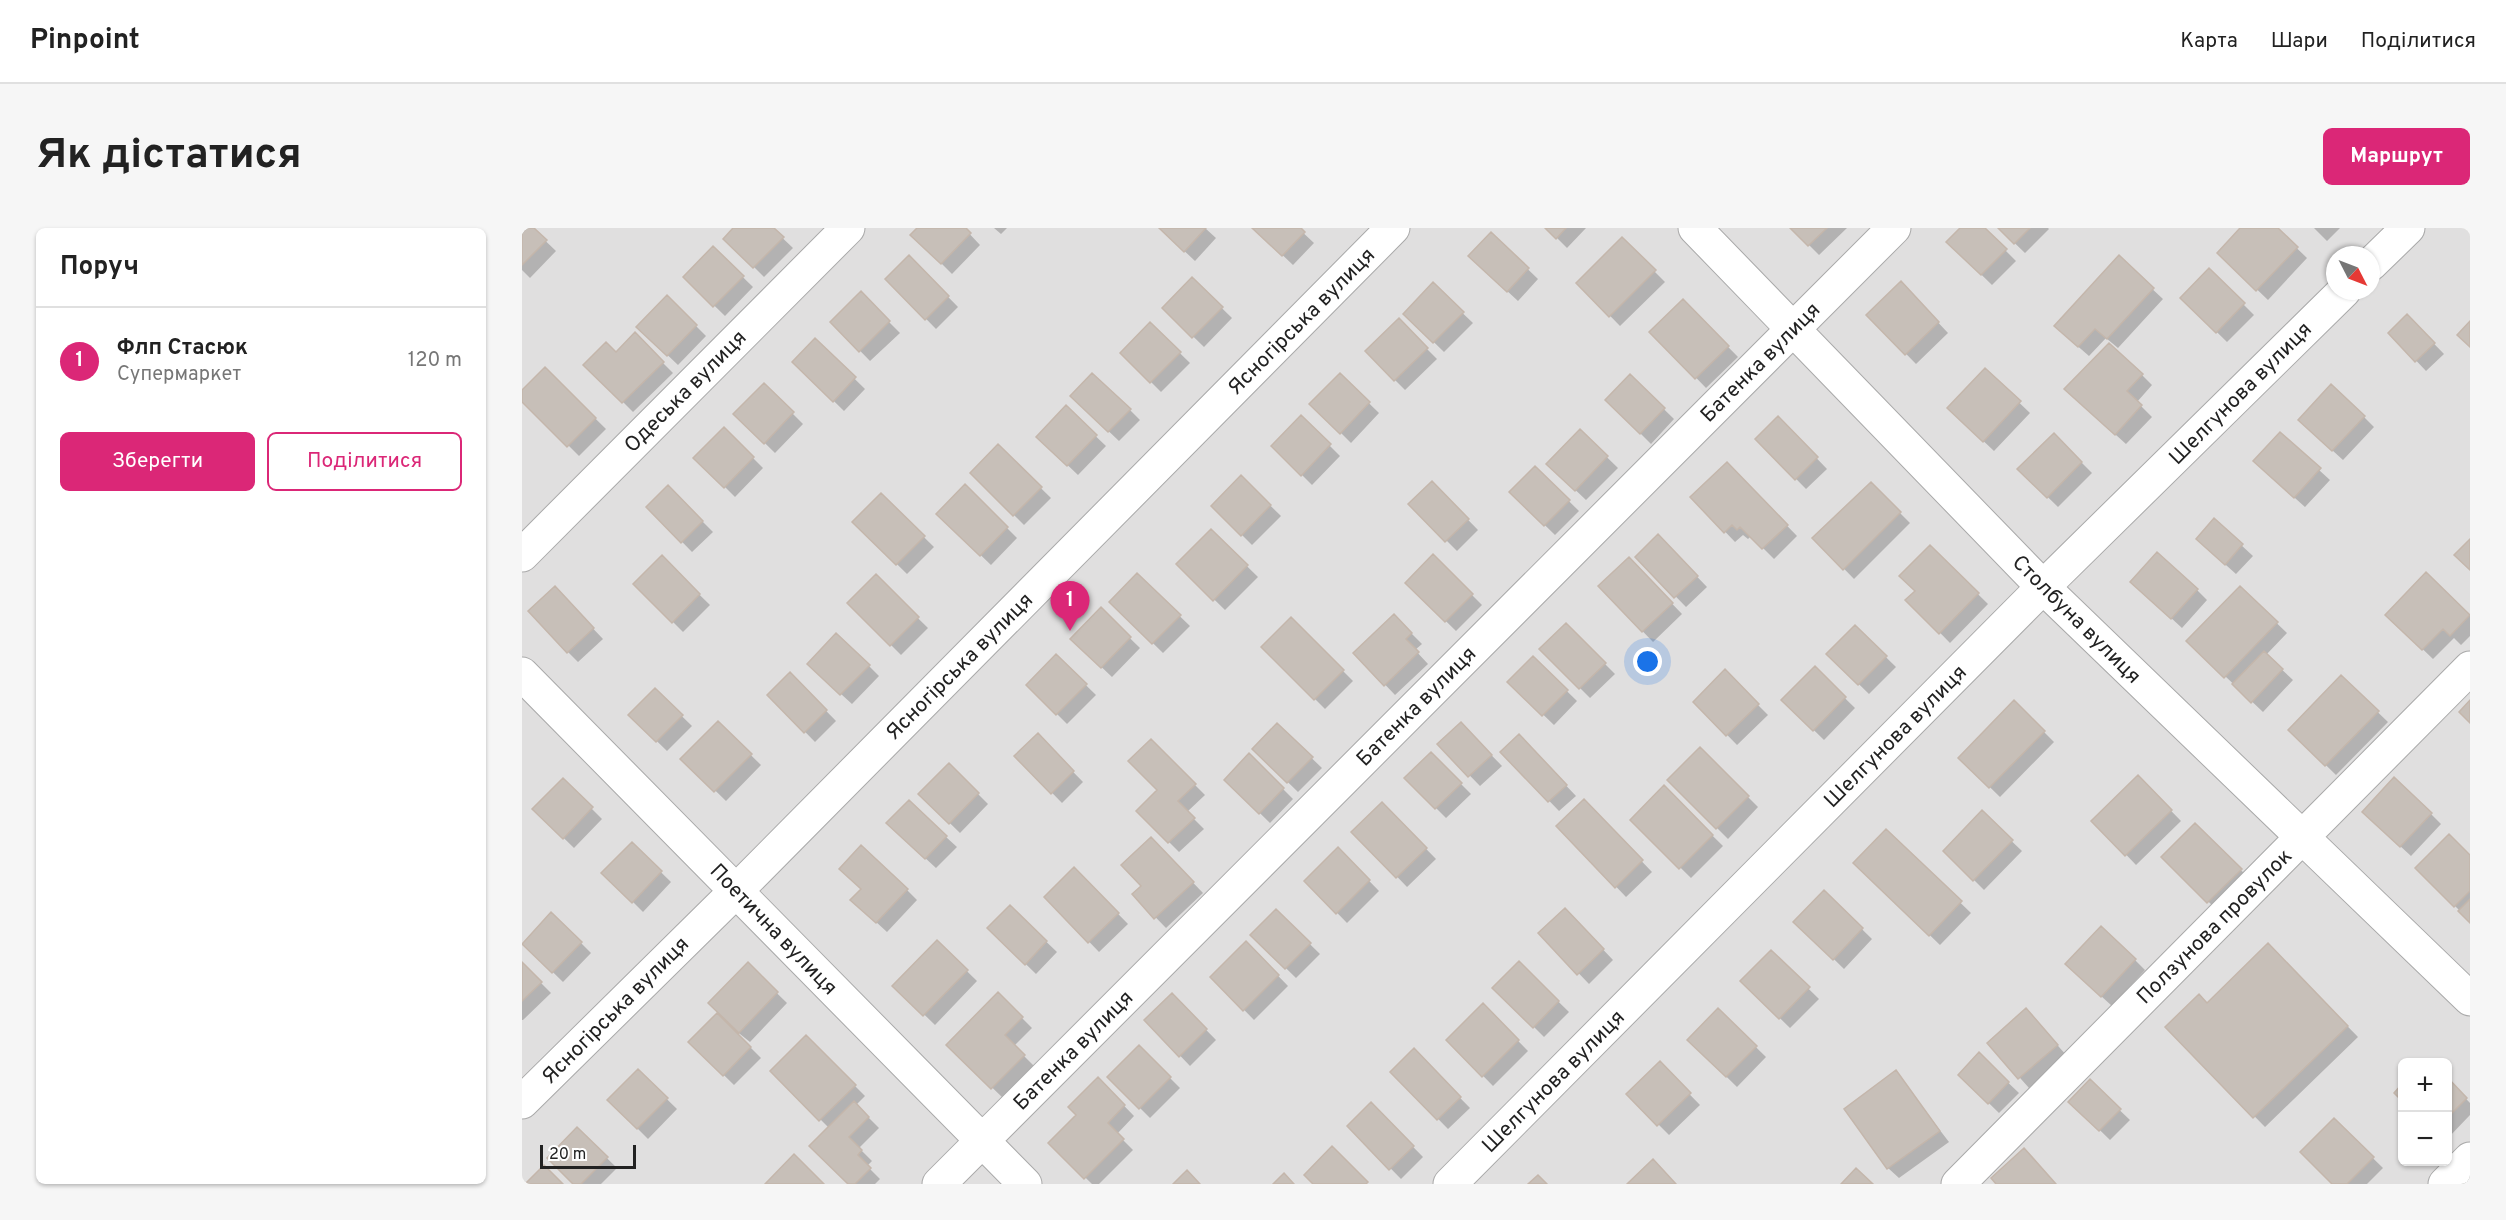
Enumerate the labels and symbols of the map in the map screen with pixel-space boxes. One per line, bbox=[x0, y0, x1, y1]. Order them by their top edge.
street label: Ясногірська вулиця bbox=[1223, 243, 1382, 402]
north arrow bbox=[2326, 246, 2380, 300]
street label: Батенка вулиця bbox=[1695, 297, 1827, 429]
street label: Шелгунова вулиця bbox=[2164, 317, 2318, 471]
street label: Одеська вулиця bbox=[619, 325, 753, 459]
street label: Столбуна вулиця bbox=[2006, 550, 2146, 690]
pin: 1 bbox=[1050, 582, 1090, 631]
street label: Ясногірська вулиця bbox=[881, 588, 1040, 747]
street label: Батенка вулиця bbox=[1351, 641, 1483, 773]
your location bbox=[1633, 647, 1662, 676]
street label: Шелгунова вулиця bbox=[1819, 660, 1973, 814]
street label: Ползунова провулок bbox=[2132, 844, 2299, 1011]
street label: Поетична вулиця bbox=[703, 858, 843, 1002]
street label: Ясногірська вулиця bbox=[537, 932, 696, 1091]
street label: Батенка вулиця bbox=[1008, 985, 1140, 1117]
street label: Шелгунова вулиця bbox=[1477, 1005, 1631, 1159]
scale bar bbox=[540, 1142, 636, 1170]

